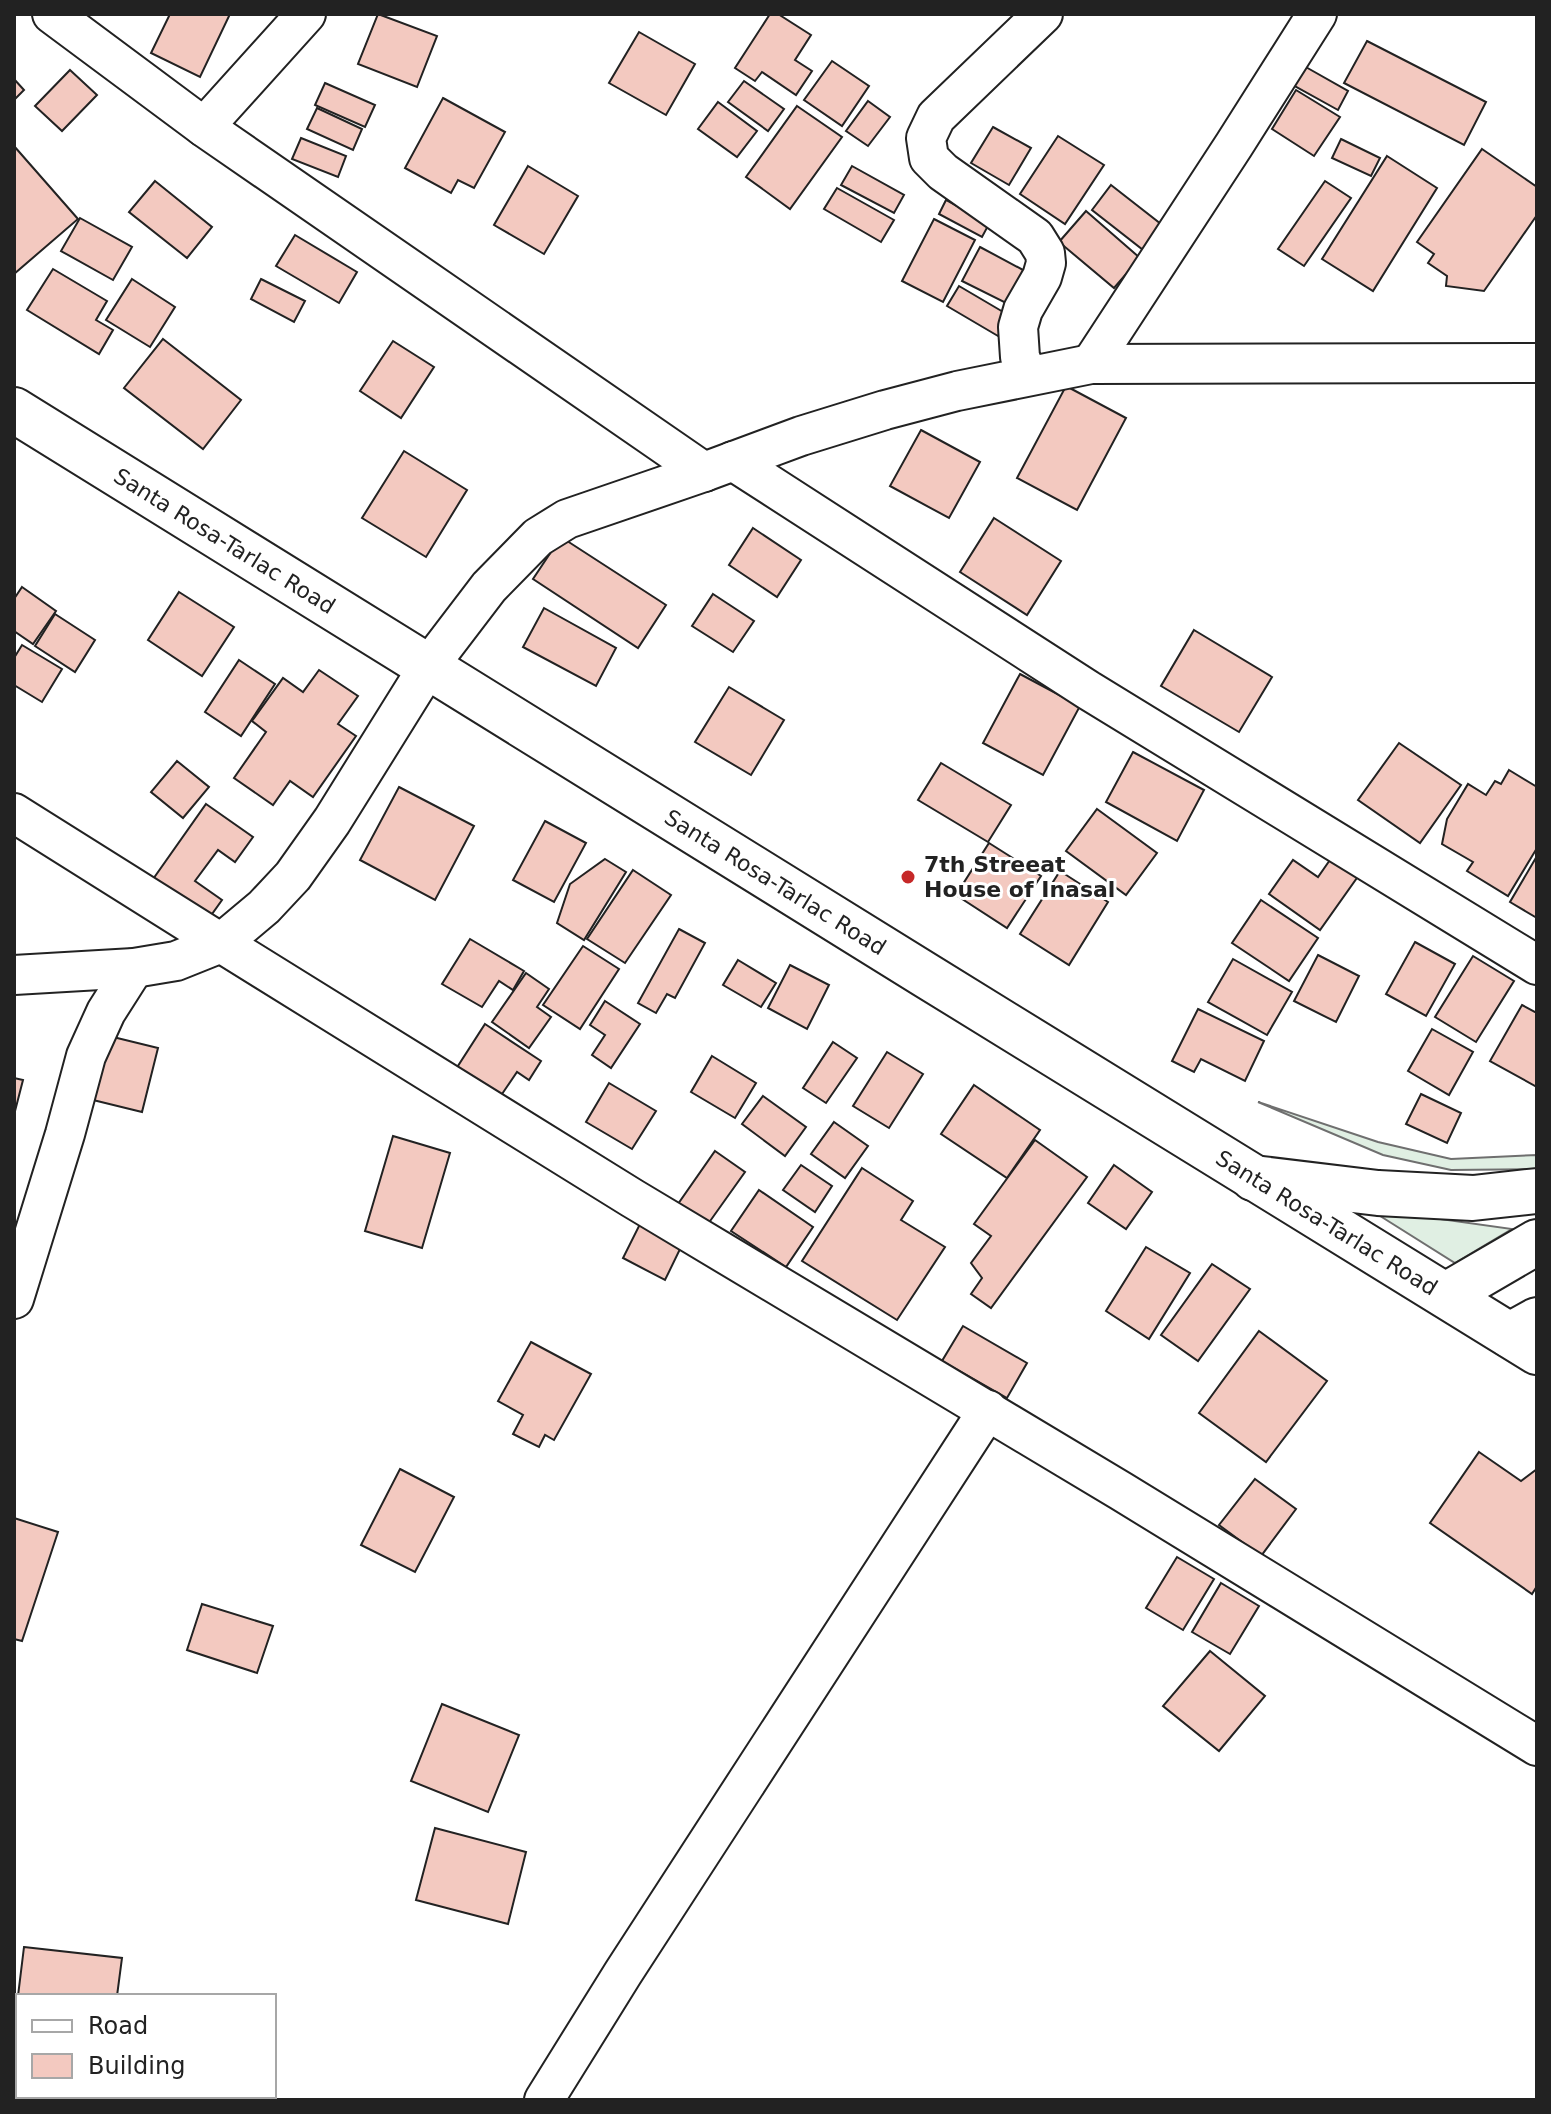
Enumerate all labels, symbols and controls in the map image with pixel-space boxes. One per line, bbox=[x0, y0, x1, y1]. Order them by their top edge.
street label: Santa Rosa-Tarlac Road bbox=[109, 463, 340, 619]
street label: Santa Rosa-Tarlac Road bbox=[660, 805, 890, 960]
place label: 7th Streeat House of Inasal bbox=[924, 852, 1115, 902]
marker: 7th Streeat House of Inasal bbox=[899, 868, 917, 886]
street label: Santa Rosa-Tarlac Road bbox=[1211, 1145, 1442, 1301]
legend bbox=[16, 1994, 276, 2098]
text: Road bbox=[88, 2012, 148, 2040]
text: Building bbox=[88, 2052, 185, 2080]

